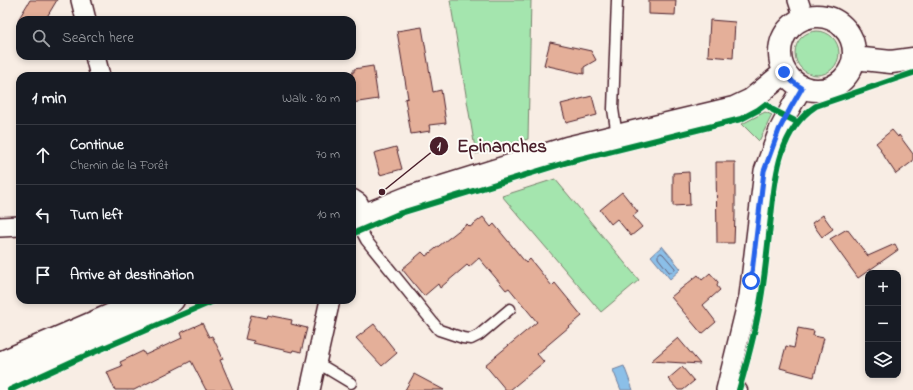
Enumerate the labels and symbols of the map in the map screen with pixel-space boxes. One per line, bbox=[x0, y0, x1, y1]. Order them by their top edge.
route end bbox=[775, 63, 793, 81]
callout: Epinanches bbox=[429, 130, 555, 161]
text: Epinanches bbox=[457, 134, 547, 161]
text: 1 bbox=[437, 138, 441, 156]
route start bbox=[742, 272, 760, 290]

